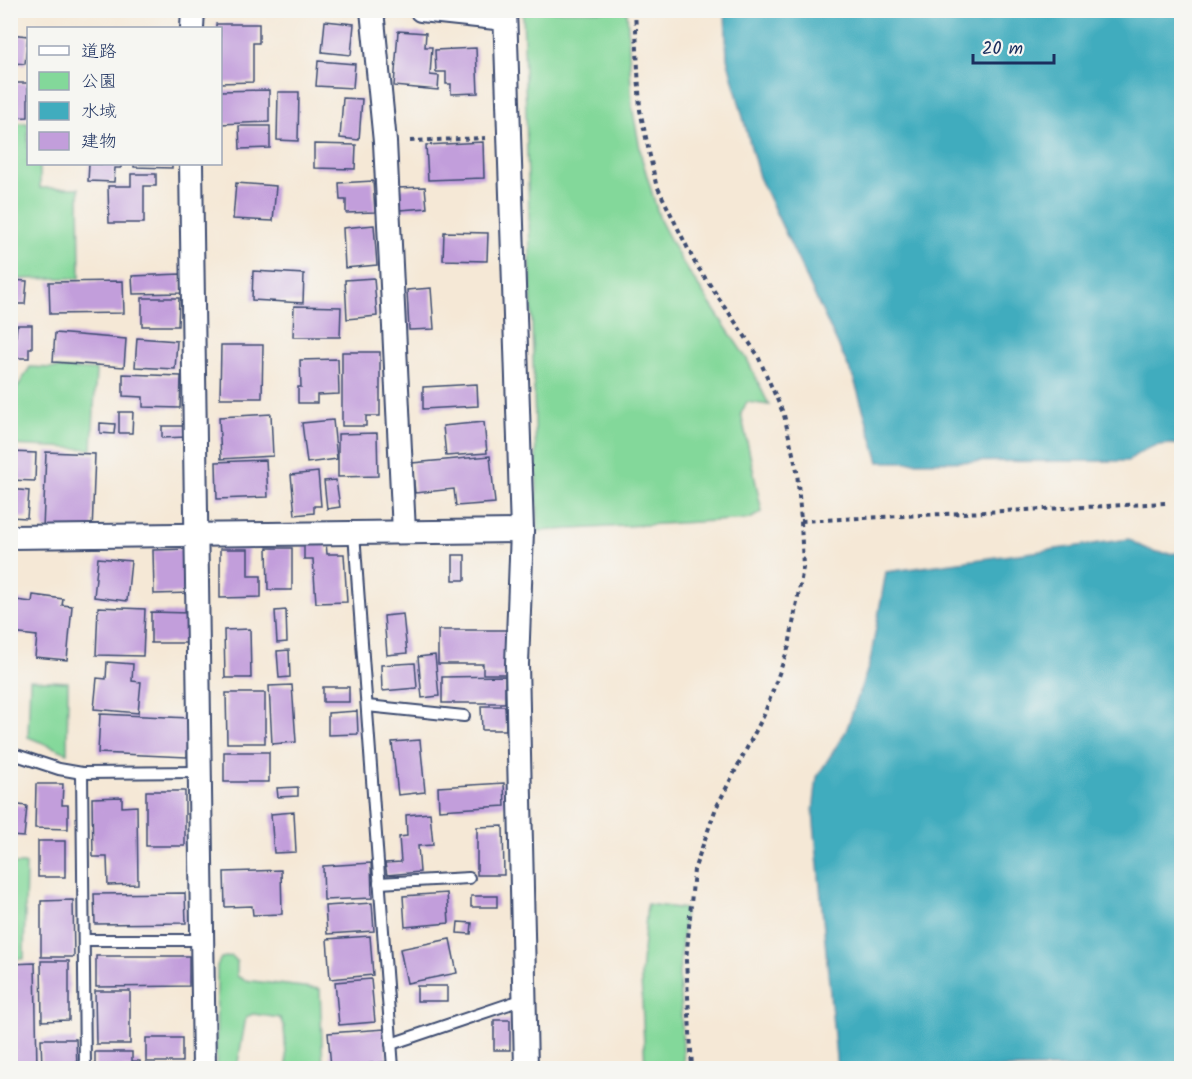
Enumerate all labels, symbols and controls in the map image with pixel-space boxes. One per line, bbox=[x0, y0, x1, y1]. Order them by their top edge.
legend bbox=[27, 27, 222, 165]
scale bar bbox=[973, 27, 1054, 65]
text: 20 m bbox=[982, 35, 1023, 64]
text: 道路 bbox=[81, 38, 117, 67]
text: 公園 bbox=[81, 68, 117, 97]
text: 水域 bbox=[81, 98, 117, 127]
text: 建物 bbox=[81, 128, 117, 157]

